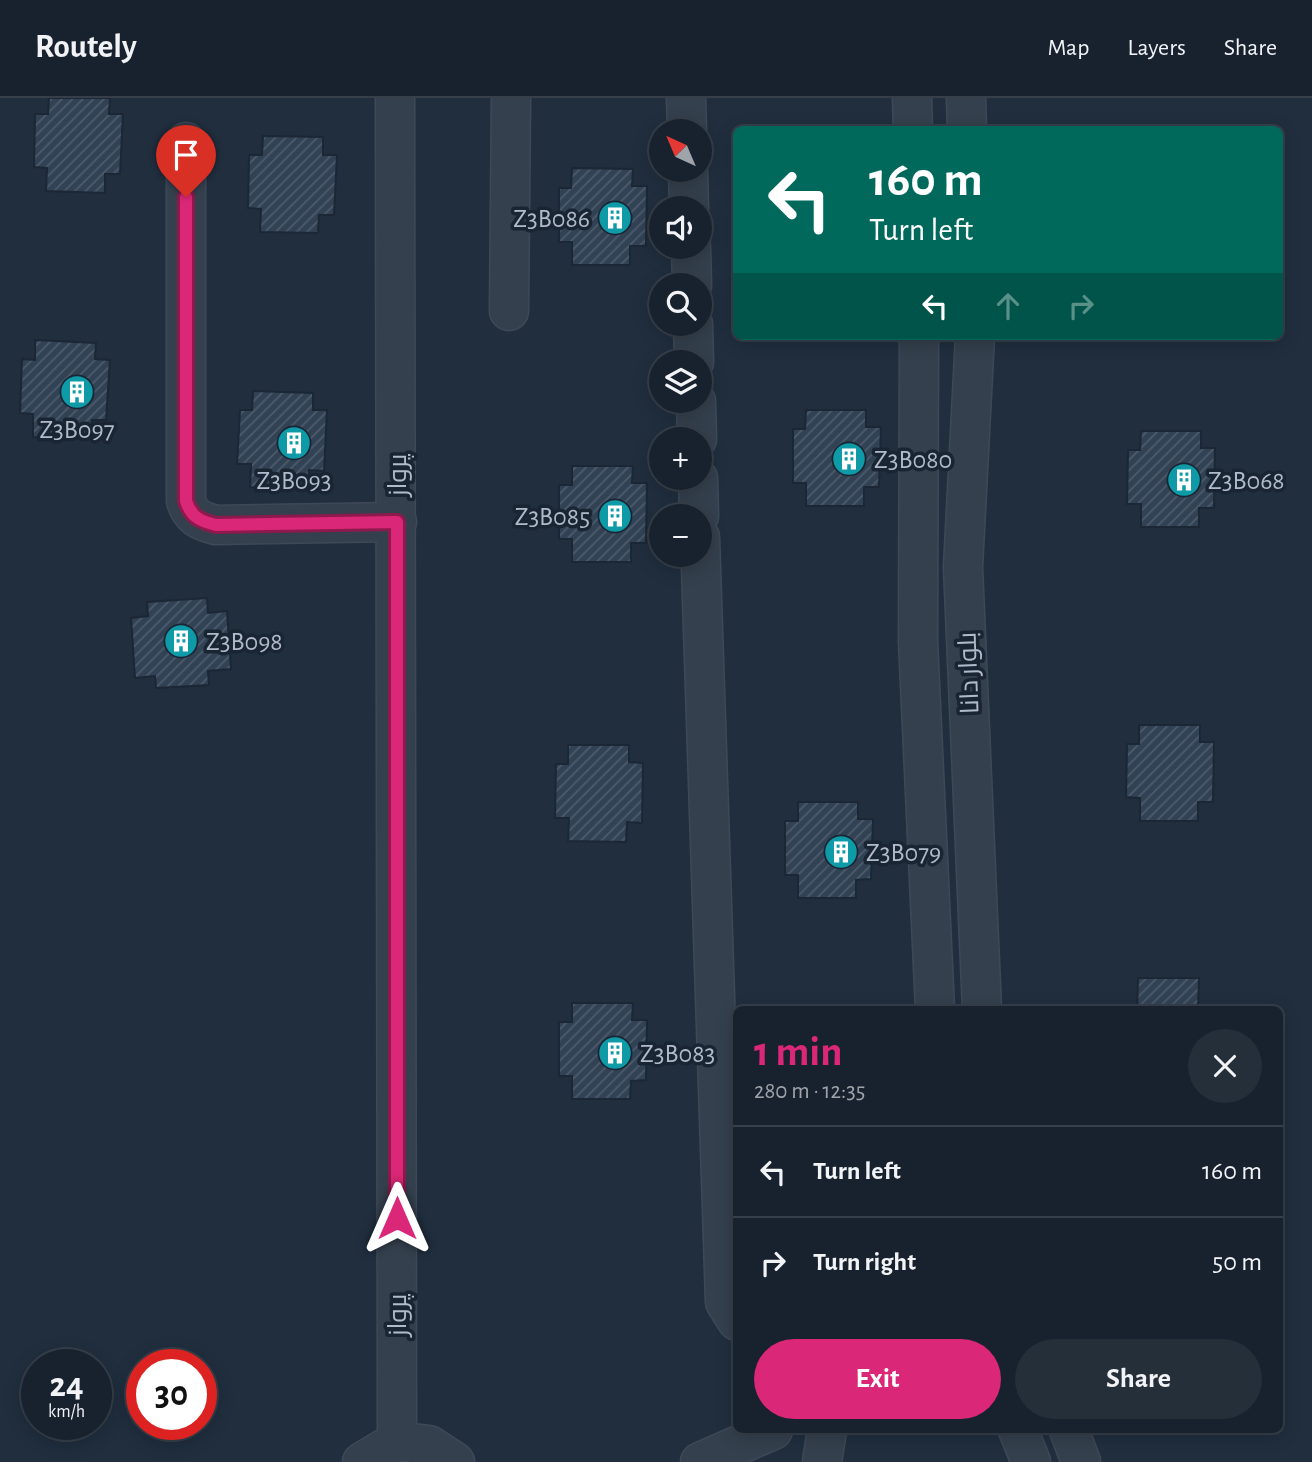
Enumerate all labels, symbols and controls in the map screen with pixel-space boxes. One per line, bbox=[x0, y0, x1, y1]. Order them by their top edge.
text: Routely bbox=[35, 31, 137, 64]
text: Map bbox=[1047, 36, 1089, 60]
text: Layers bbox=[1127, 36, 1186, 60]
text: Share bbox=[1224, 36, 1277, 60]
north arrow bbox=[649, 119, 712, 182]
map controls bbox=[649, 119, 712, 567]
pin bbox=[156, 125, 216, 197]
icon: arrive bbox=[167, 136, 205, 174]
icon: left bbox=[754, 154, 845, 245]
text: 160 m bbox=[869, 156, 983, 205]
button: sound bbox=[649, 196, 712, 259]
building icon: Z3B086 bbox=[596, 199, 634, 237]
place label: Z3B086 bbox=[513, 206, 590, 232]
text: Turn left bbox=[869, 214, 973, 246]
button: search bbox=[649, 273, 712, 336]
icon: left bbox=[916, 287, 954, 325]
icon: ahead bbox=[989, 287, 1027, 325]
icon: right bbox=[1062, 287, 1100, 325]
button: layers bbox=[649, 350, 712, 413]
building icon: Z3B097 bbox=[58, 373, 96, 411]
place label: Z3B097 bbox=[39, 417, 115, 443]
building icon: Z3B093 bbox=[275, 424, 313, 462]
button: + bbox=[649, 427, 712, 490]
building icon: Z3B080 bbox=[830, 440, 868, 478]
place label: Z3B080 bbox=[874, 447, 952, 473]
street label: پرواز bbox=[385, 454, 414, 498]
building icon: Z3B068 bbox=[1165, 461, 1203, 499]
place label: Z3B093 bbox=[256, 468, 332, 494]
place label: Z3B068 bbox=[1208, 468, 1285, 494]
building icon: Z3B085 bbox=[596, 497, 634, 535]
place label: Z3B085 bbox=[515, 504, 590, 530]
button: − bbox=[649, 504, 712, 567]
building icon: Z3B098 bbox=[162, 622, 200, 660]
place label: Z3B098 bbox=[206, 629, 283, 655]
street label: بلوار دانا bbox=[955, 631, 984, 715]
building icon: Z3B079 bbox=[822, 833, 860, 871]
place label: Z3B079 bbox=[866, 840, 941, 866]
button: close bbox=[1188, 1029, 1262, 1103]
text: 1 min bbox=[754, 1031, 843, 1073]
building icon: Z3B083 bbox=[596, 1034, 634, 1072]
place label: Z3B083 bbox=[640, 1041, 715, 1067]
text: 280 m · 12:35 bbox=[754, 1080, 865, 1103]
icon: left bbox=[754, 1153, 792, 1191]
text: Turn left bbox=[813, 1158, 901, 1184]
text: 160 m bbox=[1202, 1158, 1262, 1184]
position arrow bbox=[360, 1181, 434, 1255]
icon: right bbox=[754, 1244, 792, 1282]
text: Turn right bbox=[813, 1249, 916, 1275]
text: 50 m bbox=[1212, 1249, 1262, 1275]
street label: پرواز bbox=[385, 1294, 414, 1338]
button: Exit bbox=[754, 1339, 1001, 1419]
button: Share bbox=[1015, 1339, 1262, 1419]
speed limit sign: 30 bbox=[126, 1349, 217, 1440]
text: 24 bbox=[49, 1368, 84, 1403]
text: km/h bbox=[48, 1403, 85, 1421]

